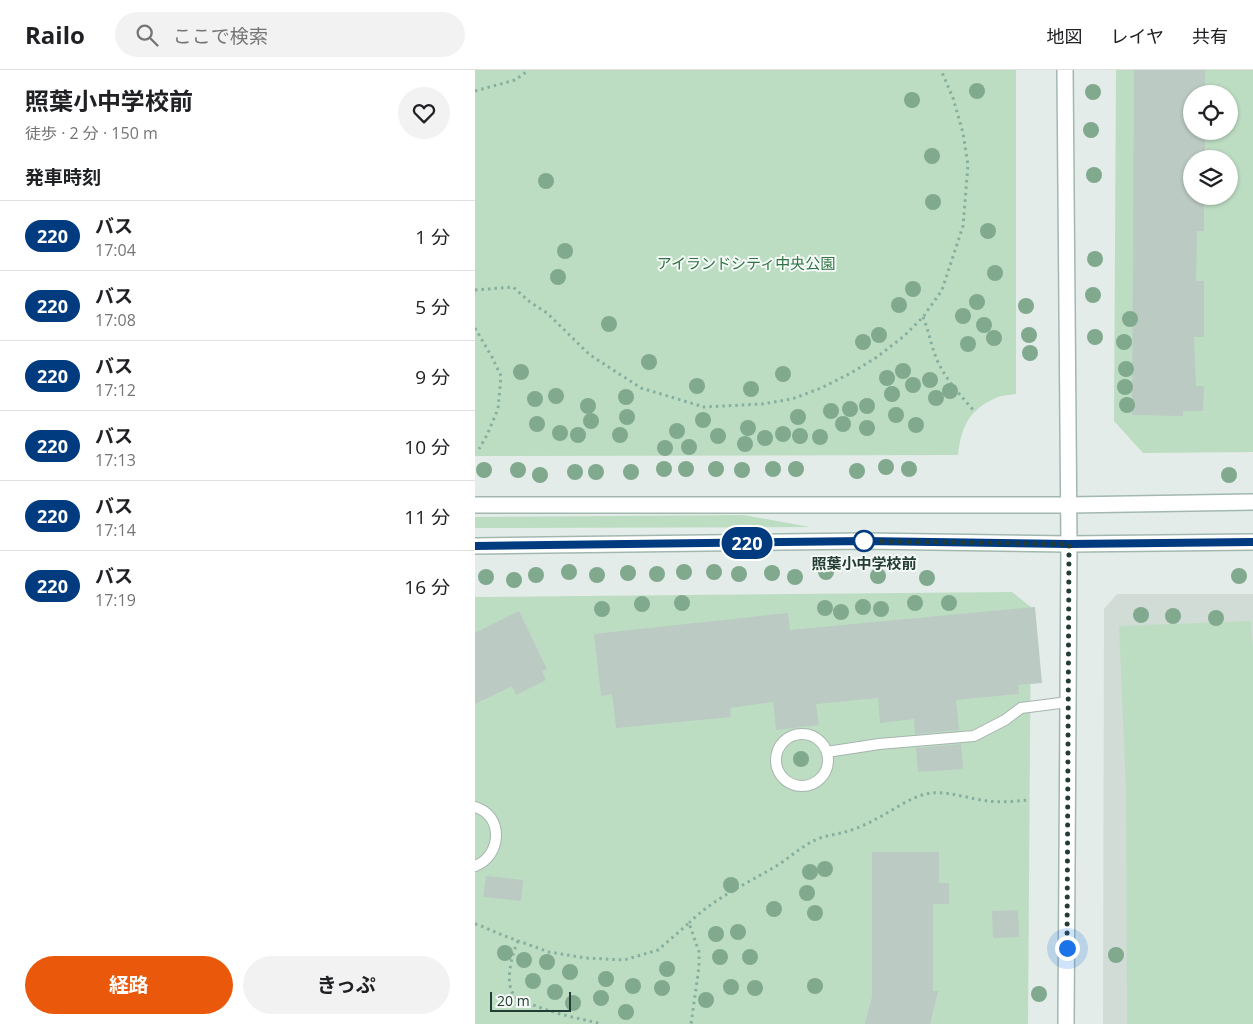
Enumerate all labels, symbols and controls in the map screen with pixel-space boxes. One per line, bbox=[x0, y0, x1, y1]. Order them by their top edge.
search box bbox=[115, 12, 465, 57]
text: Railo bbox=[25, 18, 85, 51]
icon: search bbox=[133, 21, 161, 49]
text: ここで検索 bbox=[173, 23, 268, 49]
text: 地図 bbox=[1047, 24, 1083, 48]
text: レイヤ bbox=[1111, 24, 1164, 48]
text: 共有 bbox=[1192, 24, 1228, 48]
text: 照葉小中学校前 bbox=[25, 84, 193, 117]
map controls bbox=[1183, 85, 1238, 205]
button: locate bbox=[1183, 85, 1238, 140]
button: heart bbox=[398, 87, 450, 139]
text: 徒歩 · 2 分 · 150 m bbox=[25, 122, 158, 144]
button: layers bbox=[1183, 150, 1238, 205]
text: 発車時刻 bbox=[25, 164, 101, 190]
text: バス bbox=[95, 213, 133, 239]
text: 220 bbox=[37, 224, 68, 248]
text: 1 分 bbox=[415, 224, 450, 250]
text: 17:04 bbox=[95, 239, 136, 261]
park label: アイランドシティ中央公園 bbox=[657, 253, 835, 273]
text: バス bbox=[95, 283, 133, 309]
text: 220 bbox=[37, 294, 68, 318]
text: 5 分 bbox=[415, 294, 450, 320]
text: 17:08 bbox=[95, 309, 136, 331]
text: バス bbox=[95, 353, 133, 379]
text: 220 bbox=[37, 364, 68, 388]
text: 9 分 bbox=[415, 364, 450, 390]
text: 17:12 bbox=[95, 379, 136, 401]
text: バス bbox=[95, 423, 133, 449]
text: 220 bbox=[37, 434, 68, 458]
text: 10 分 bbox=[404, 434, 450, 460]
text: 17:13 bbox=[95, 449, 136, 471]
text: バス bbox=[95, 493, 133, 519]
text: 220 bbox=[37, 504, 68, 528]
text: 11 分 bbox=[404, 504, 450, 530]
text: 17:14 bbox=[95, 519, 136, 541]
line badge: 220 bbox=[718, 527, 776, 559]
marker: 照葉小中学校前 bbox=[853, 530, 875, 552]
text: 220 bbox=[732, 531, 762, 555]
place label: 照葉小中学校前 bbox=[811, 553, 917, 573]
text: バス bbox=[95, 563, 133, 589]
text: 220 bbox=[37, 574, 68, 598]
text: 16 分 bbox=[404, 574, 450, 600]
text: 17:19 bbox=[95, 589, 136, 611]
your location bbox=[1055, 936, 1080, 961]
button: 経路 bbox=[25, 956, 233, 1014]
button: きっぷ bbox=[243, 956, 450, 1014]
scale bar bbox=[490, 989, 571, 1012]
text: 20 m bbox=[497, 991, 530, 1010]

